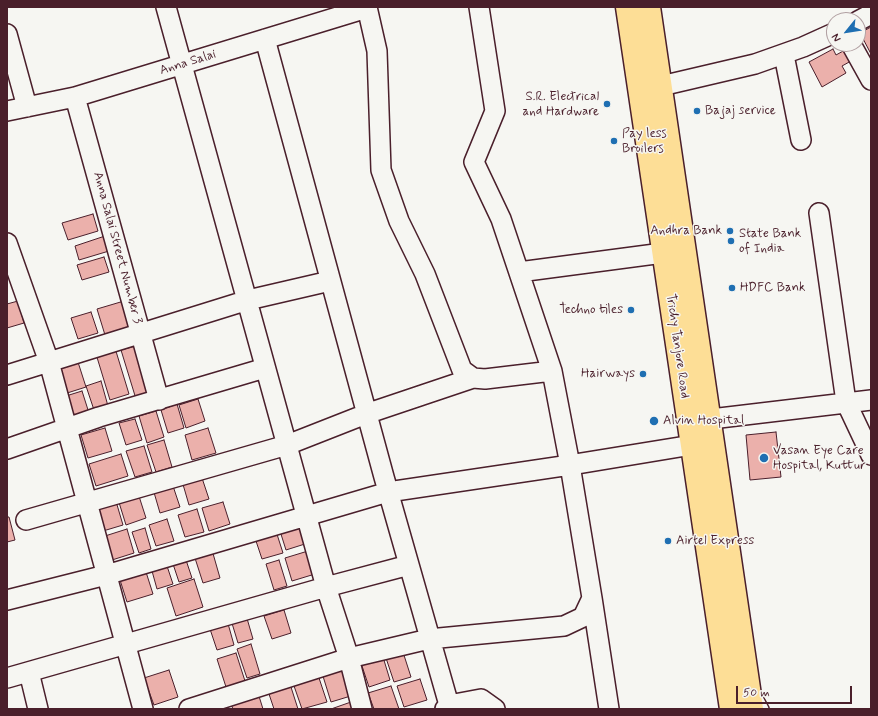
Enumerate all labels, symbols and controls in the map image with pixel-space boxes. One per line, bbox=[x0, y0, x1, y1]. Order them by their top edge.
north arrow bbox=[826, 12, 866, 52]
text: N bbox=[829, 31, 844, 44]
street label: Anna Salai bbox=[158, 47, 218, 79]
place label: S.R. Electrical and Hardware bbox=[523, 89, 599, 120]
marker: S.R. Electrical and Hardware bbox=[602, 99, 612, 109]
place label: Bajaj service bbox=[705, 103, 776, 119]
marker: Bajaj service bbox=[692, 106, 702, 116]
place label: Pay less Broilers bbox=[622, 126, 667, 157]
marker: Pay less Broilers bbox=[609, 136, 619, 146]
street label: Anna Salai Street Number 3 bbox=[89, 170, 145, 326]
place label: Andhra Bank bbox=[650, 223, 722, 239]
marker: Andhra Bank bbox=[725, 226, 735, 236]
place label: State Bank of India bbox=[739, 226, 801, 257]
marker: State Bank of India bbox=[726, 236, 736, 246]
place label: HDFC Bank bbox=[740, 280, 806, 296]
marker: HDFC Bank bbox=[727, 283, 737, 293]
street label: Trichy Tanjore Road bbox=[662, 293, 692, 399]
place label: Techno tiles bbox=[559, 302, 623, 318]
marker: Techno tiles bbox=[626, 305, 636, 315]
place label: Hairways bbox=[581, 366, 635, 382]
marker: Hairways bbox=[638, 369, 648, 379]
place label: Alvin Hospital bbox=[663, 413, 744, 429]
marker: Alvin Hospital bbox=[648, 415, 660, 427]
place label: Vasan Eye Care Hospital, Kuttur bbox=[773, 443, 866, 474]
marker: Vasan Eye Care Hospital, Kuttur bbox=[758, 452, 770, 464]
place label: Airtel Express bbox=[676, 533, 754, 549]
marker: Airtel Express bbox=[663, 536, 673, 546]
scale bar bbox=[738, 678, 854, 704]
text: 50 m bbox=[743, 685, 770, 701]

